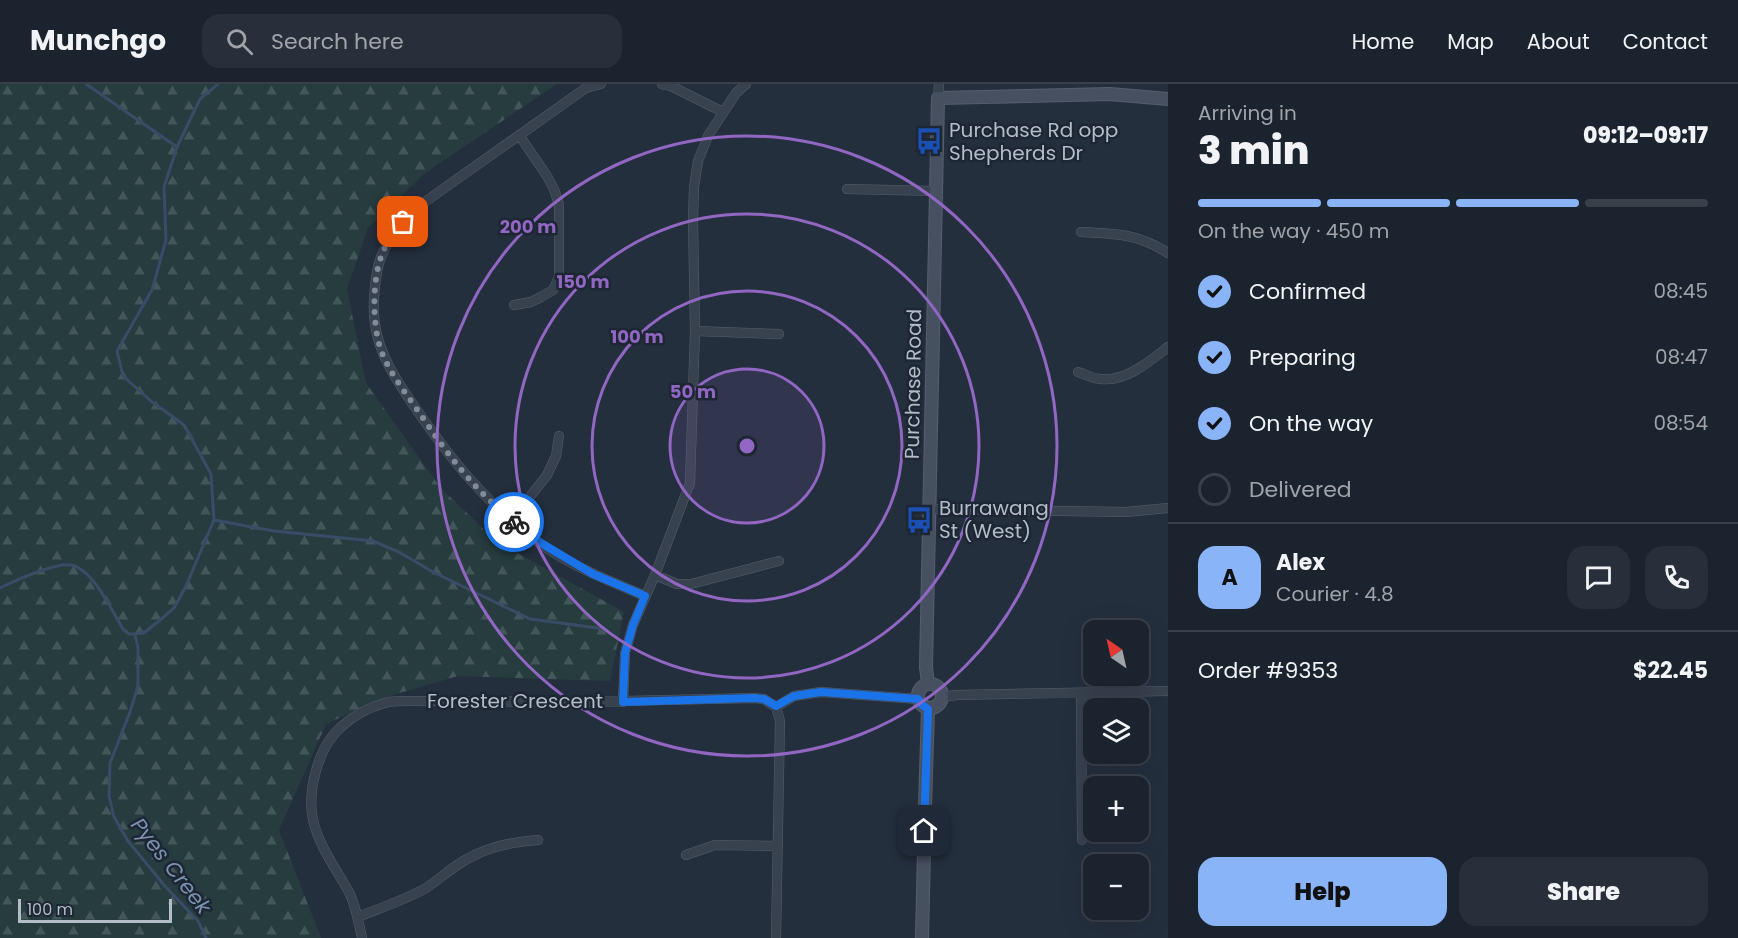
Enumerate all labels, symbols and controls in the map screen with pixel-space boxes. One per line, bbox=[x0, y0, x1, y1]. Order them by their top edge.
search box bbox=[202, 14, 622, 68]
text: Munchgo bbox=[30, 21, 166, 60]
icon: search bbox=[223, 25, 256, 58]
text: Search here bbox=[271, 26, 404, 57]
text: Home bbox=[1352, 27, 1414, 56]
text: Map bbox=[1447, 27, 1494, 56]
text: About bbox=[1527, 27, 1590, 56]
text: Contact bbox=[1623, 27, 1708, 56]
text: Arriving in bbox=[1198, 99, 1297, 127]
place label: Purchase Rd opp Shepherds Dr bbox=[949, 116, 1118, 167]
text: 09:12–09:17 bbox=[1583, 120, 1708, 151]
text: 3 min bbox=[1198, 123, 1310, 178]
bus stop icon: Purchase Rd opp Shepherds Dr bbox=[914, 126, 944, 156]
pin bbox=[377, 196, 428, 247]
icon: bag bbox=[386, 205, 419, 238]
text: 200 m bbox=[500, 214, 556, 239]
text: On the way · 450 m bbox=[1198, 217, 1389, 245]
text: 150 m bbox=[556, 269, 610, 294]
icon: check bbox=[1198, 275, 1231, 308]
text: Confirmed bbox=[1249, 276, 1366, 307]
text: 08:45 bbox=[1653, 277, 1708, 305]
street label: Purchase Road bbox=[898, 309, 928, 459]
text: 100 m bbox=[610, 324, 664, 349]
icon: check bbox=[1198, 341, 1231, 374]
text: Preparing bbox=[1249, 342, 1356, 373]
text: 08:47 bbox=[1655, 343, 1708, 371]
text: 50 m bbox=[670, 379, 716, 404]
icon: check bbox=[1198, 407, 1231, 440]
text: On the way bbox=[1249, 408, 1373, 439]
text: 08:54 bbox=[1653, 409, 1708, 437]
centre of rings bbox=[737, 436, 757, 456]
text: Delivered bbox=[1249, 474, 1352, 505]
courier bbox=[484, 492, 544, 552]
place label: Burrawang St (West) bbox=[939, 494, 1049, 545]
bus stop icon: Burrawang St (West) bbox=[904, 505, 934, 535]
icon: bike bbox=[498, 506, 531, 539]
button: chat bbox=[1567, 546, 1630, 609]
button: phone bbox=[1645, 546, 1708, 609]
text: Alex bbox=[1276, 547, 1325, 578]
text: A bbox=[1221, 562, 1238, 593]
text: Courier · 4.8 bbox=[1276, 580, 1394, 608]
north arrow bbox=[1083, 620, 1149, 686]
map controls bbox=[1083, 620, 1149, 920]
text: Order #9353 bbox=[1198, 655, 1338, 686]
text: $22.45 bbox=[1633, 655, 1708, 686]
street label: Forester Crescent bbox=[427, 687, 603, 715]
button: layers bbox=[1083, 698, 1149, 764]
button: + bbox=[1083, 776, 1149, 842]
pin bbox=[898, 805, 949, 856]
water label: Pyes Creek bbox=[125, 811, 219, 921]
icon: home bbox=[907, 814, 940, 847]
button: − bbox=[1083, 854, 1149, 920]
button: Help bbox=[1198, 857, 1447, 926]
button: Share bbox=[1459, 857, 1708, 926]
scale bar bbox=[18, 896, 172, 924]
text: 100 m bbox=[27, 898, 73, 921]

